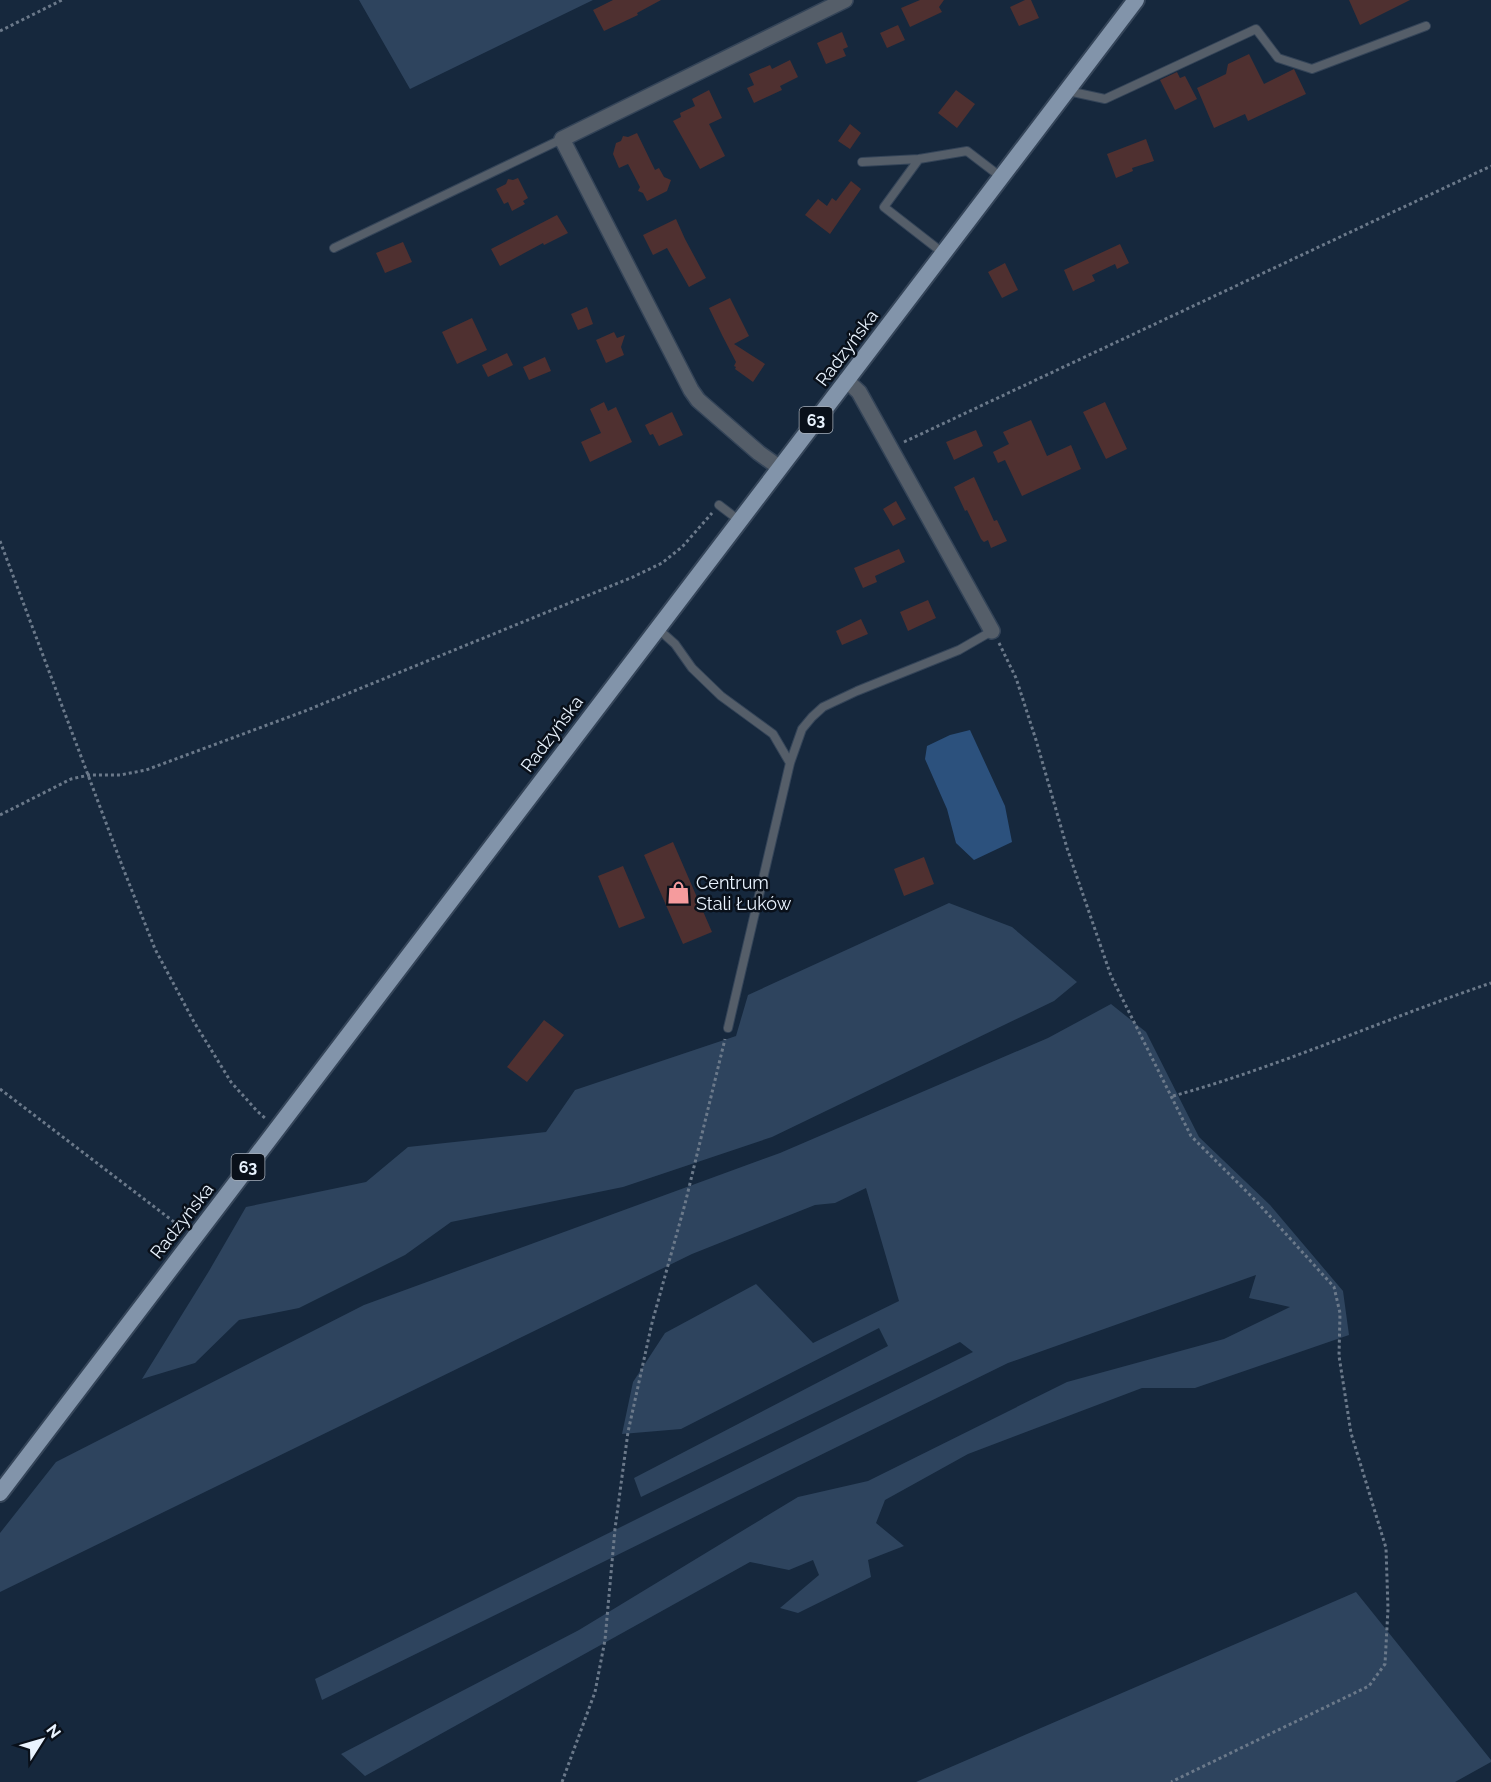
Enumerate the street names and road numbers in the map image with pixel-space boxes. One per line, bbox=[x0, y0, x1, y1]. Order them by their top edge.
street label: Radzyńska bbox=[811, 306, 882, 390]
road number: 63 bbox=[800, 407, 832, 433]
street label: Radzyńska bbox=[516, 692, 587, 776]
road number: 63 bbox=[232, 1154, 264, 1180]
street label: Radzyńska bbox=[146, 1179, 218, 1263]

